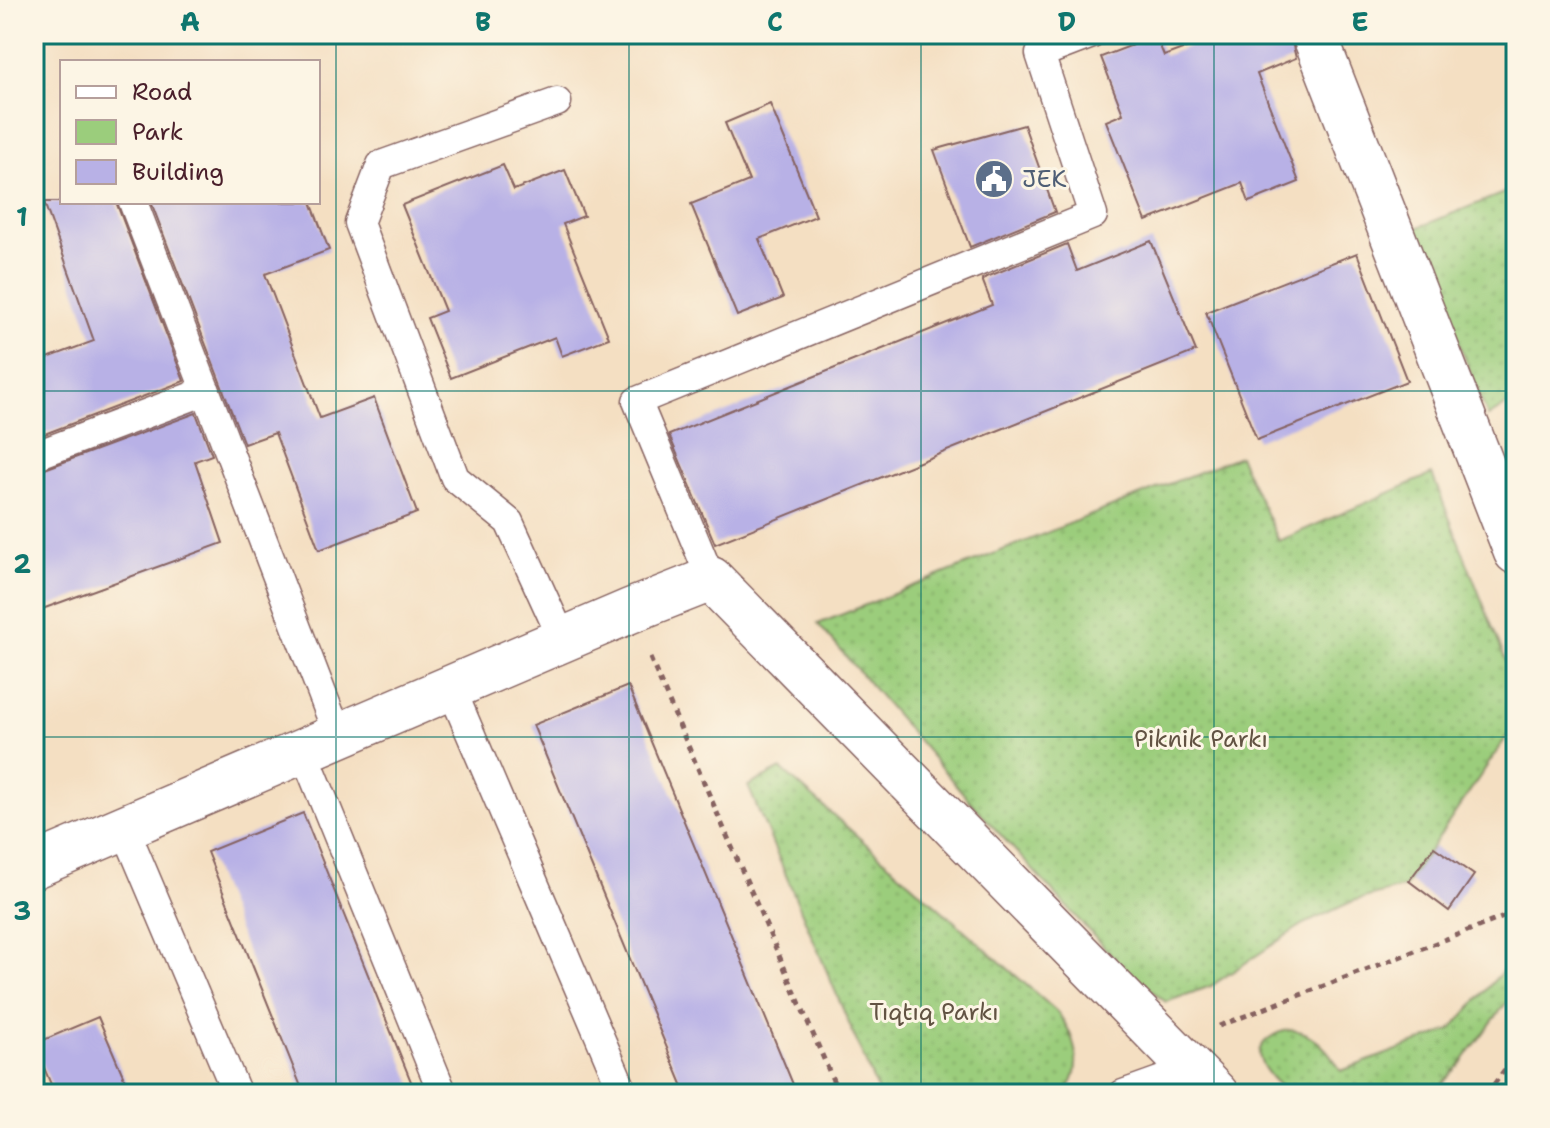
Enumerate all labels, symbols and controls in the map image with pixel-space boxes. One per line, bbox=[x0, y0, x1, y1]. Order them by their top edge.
text: A bbox=[180, 4, 200, 39]
text: B bbox=[475, 4, 491, 39]
text: C bbox=[767, 4, 783, 39]
text: D bbox=[1058, 4, 1076, 39]
text: E bbox=[1351, 4, 1369, 39]
legend bbox=[60, 60, 320, 204]
text: Road bbox=[132, 76, 192, 108]
text: Park bbox=[132, 116, 184, 148]
text: Building bbox=[132, 156, 224, 188]
public building icon: JEK bbox=[973, 158, 1015, 200]
place label: JEK bbox=[1022, 163, 1067, 195]
text: 1 bbox=[16, 199, 28, 234]
text: 2 bbox=[13, 546, 31, 581]
park label: Piknik Parkı bbox=[1134, 723, 1268, 755]
text: 3 bbox=[13, 893, 31, 928]
park label: Tıqtıq Parkı bbox=[869, 996, 999, 1028]

